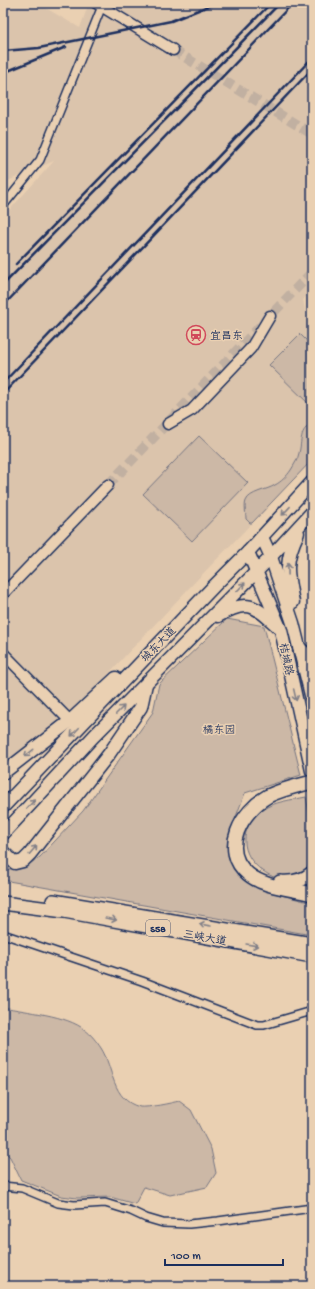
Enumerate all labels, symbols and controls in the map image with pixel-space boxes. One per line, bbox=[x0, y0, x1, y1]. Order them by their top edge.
station icon: 宜昌东 bbox=[185, 324, 207, 346]
place label: 宜昌东 bbox=[210, 330, 243, 343]
one-way arrow bbox=[281, 506, 290, 516]
one-way arrow bbox=[284, 563, 292, 576]
one-way arrow bbox=[236, 582, 246, 592]
street label: 城东大道 bbox=[139, 625, 179, 665]
street label: 桔城路 bbox=[276, 642, 295, 677]
one-way arrow bbox=[292, 688, 300, 701]
one-way arrow bbox=[115, 705, 125, 715]
park label: 橘东园 bbox=[203, 724, 236, 737]
one-way arrow bbox=[70, 727, 80, 737]
one-way arrow bbox=[24, 748, 35, 757]
one-way arrow bbox=[26, 799, 36, 809]
one-way arrow bbox=[28, 845, 37, 856]
one-way arrow bbox=[104, 916, 117, 924]
road number: S58 bbox=[146, 920, 170, 936]
one-way arrow bbox=[198, 921, 211, 929]
street label: 三峡大道 bbox=[182, 928, 228, 949]
one-way arrow bbox=[246, 942, 259, 950]
scale bar bbox=[165, 1241, 283, 1267]
text: 100 m bbox=[170, 1250, 201, 1264]

